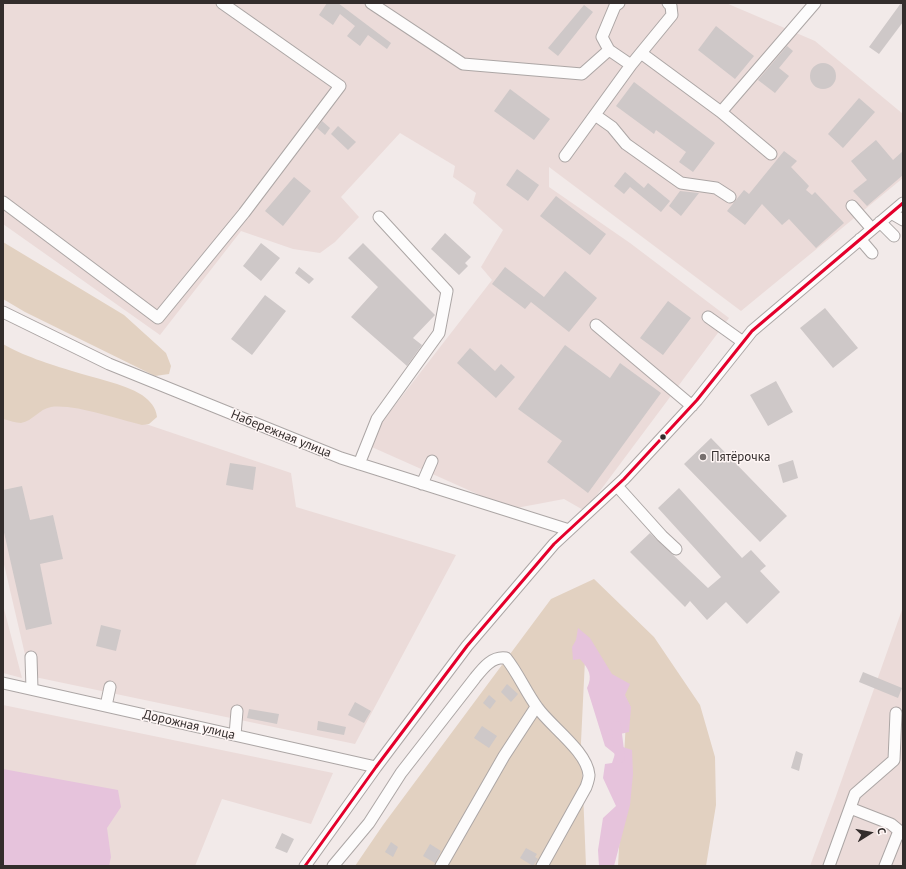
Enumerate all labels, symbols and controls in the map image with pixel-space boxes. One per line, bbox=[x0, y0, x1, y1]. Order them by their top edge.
street label: Набережная улица bbox=[228, 407, 334, 461]
unlabelled marker bbox=[658, 432, 668, 442]
place label: Пятёрочка bbox=[711, 449, 770, 465]
marker: Пятёрочка bbox=[698, 452, 708, 462]
street label: Дорожная улица bbox=[141, 707, 237, 743]
north arrow bbox=[850, 813, 890, 853]
text: С bbox=[874, 826, 889, 835]

